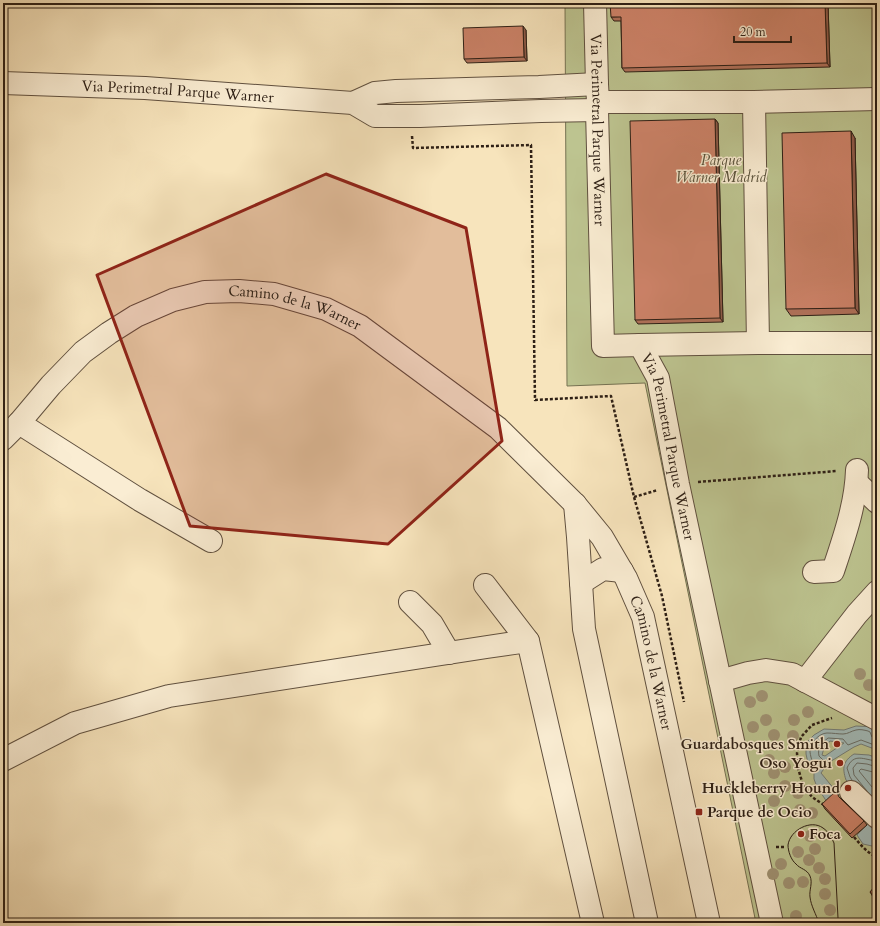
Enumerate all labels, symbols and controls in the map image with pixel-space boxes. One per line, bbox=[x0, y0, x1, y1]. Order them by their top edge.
scale bar bbox=[734, 18, 791, 44]
text: 20 m bbox=[740, 24, 767, 40]
street label: Via Perimetral Parque Warner bbox=[586, 33, 610, 227]
street label: Via Perimetral Parque Warner bbox=[81, 76, 275, 107]
park label: Parque Warner Madrid bbox=[676, 150, 767, 187]
street label: Camino de la Warner bbox=[228, 281, 365, 335]
street label: Via Perimetral Parque Warner bbox=[636, 349, 700, 543]
street label: Camino de la Warner bbox=[625, 592, 677, 733]
place label: Guardabosques Smith bbox=[681, 734, 830, 754]
marker: Guardabosques Smith bbox=[832, 739, 842, 749]
place label: Oso Yogui bbox=[759, 753, 832, 773]
marker: Oso Yogui bbox=[835, 758, 845, 768]
place label: Huckleberry Hound bbox=[702, 778, 840, 798]
marker: Huckleberry Hound bbox=[843, 783, 853, 793]
place label: Parque de Ocio bbox=[707, 802, 812, 822]
marker: Parque de Ocio bbox=[694, 807, 704, 817]
place label: Foca bbox=[809, 824, 841, 844]
marker: Foca bbox=[796, 829, 806, 839]

